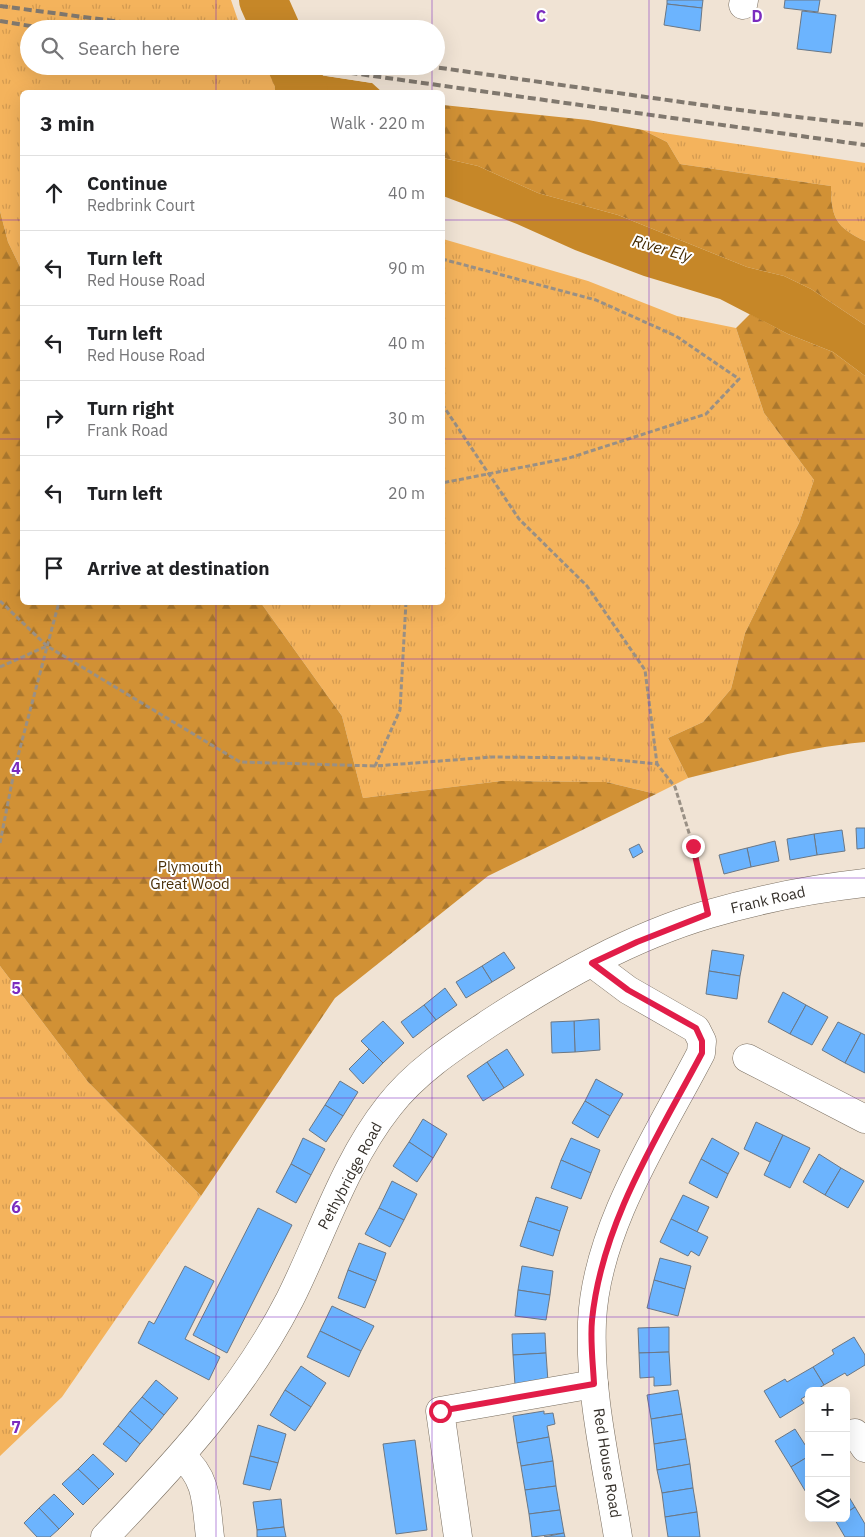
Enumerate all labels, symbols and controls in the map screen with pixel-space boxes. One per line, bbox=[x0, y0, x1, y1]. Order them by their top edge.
text: C bbox=[536, 6, 546, 26]
text: D bbox=[751, 6, 763, 26]
search box bbox=[20, 20, 445, 75]
icon: search bbox=[38, 34, 66, 62]
text: Search here bbox=[78, 36, 180, 60]
text: 3 min bbox=[40, 109, 95, 137]
text: Walk · 220 m bbox=[330, 113, 425, 133]
text: Continue bbox=[87, 171, 167, 195]
icon: ahead bbox=[40, 179, 68, 207]
text: 40 m bbox=[388, 183, 425, 203]
text: Redbrink Court bbox=[87, 195, 195, 215]
water label: River Ely bbox=[630, 230, 695, 266]
text: Turn left bbox=[87, 246, 163, 270]
icon: left bbox=[40, 254, 68, 282]
text: 90 m bbox=[388, 258, 425, 278]
text: Red House Road bbox=[87, 270, 205, 290]
text: Turn left bbox=[87, 321, 163, 345]
icon: left bbox=[40, 329, 68, 357]
text: 40 m bbox=[388, 333, 425, 353]
text: Red House Road bbox=[87, 345, 205, 365]
text: Turn right bbox=[87, 396, 174, 420]
icon: right bbox=[40, 404, 68, 432]
text: 30 m bbox=[388, 408, 425, 428]
text: Frank Road bbox=[87, 420, 168, 440]
icon: left bbox=[40, 479, 68, 507]
text: Turn left bbox=[87, 481, 163, 505]
text: 20 m bbox=[388, 483, 425, 503]
icon: arrive bbox=[40, 554, 68, 582]
text: Arrive at destination bbox=[87, 556, 270, 580]
text: 4 bbox=[11, 758, 21, 778]
route end bbox=[682, 835, 705, 858]
park label: Plymouth Great Wood bbox=[150, 857, 230, 893]
street label: Frank Road bbox=[729, 882, 807, 917]
text: 5 bbox=[11, 978, 21, 998]
street label: Pethybridge Road bbox=[313, 1119, 386, 1233]
text: 6 bbox=[11, 1197, 21, 1217]
map controls bbox=[805, 1387, 850, 1522]
button: + bbox=[805, 1387, 850, 1432]
route start bbox=[429, 1400, 452, 1423]
street label: Red House Road bbox=[589, 1407, 626, 1519]
text: 7 bbox=[11, 1417, 21, 1437]
button: − bbox=[805, 1432, 850, 1477]
button: layers bbox=[805, 1477, 850, 1522]

